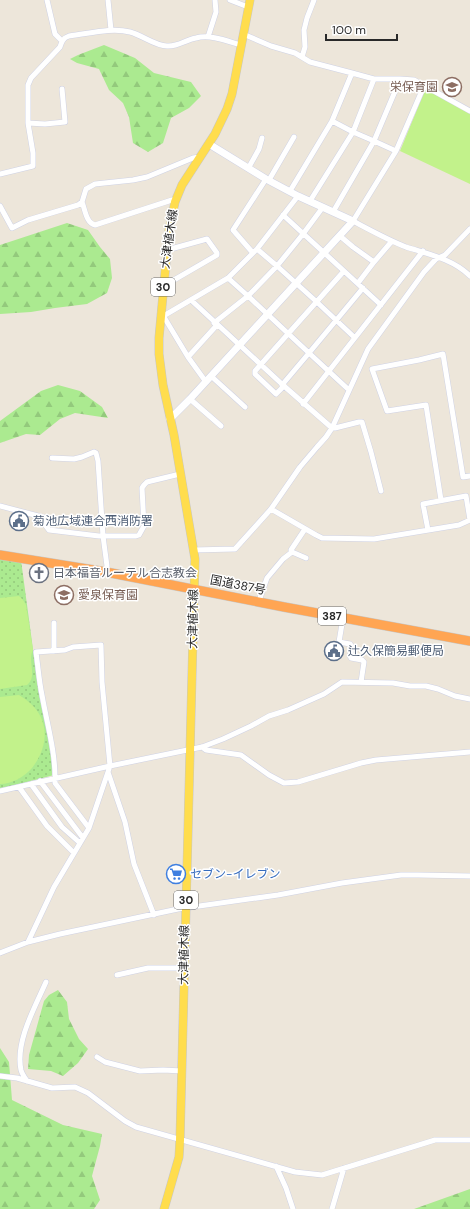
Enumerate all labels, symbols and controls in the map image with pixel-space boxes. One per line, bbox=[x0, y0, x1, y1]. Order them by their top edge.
scale bar bbox=[326, 16, 397, 42]
text: 100 m bbox=[332, 22, 366, 38]
school or university icon: 栄保育園 bbox=[441, 76, 463, 98]
place label: 栄保育園 bbox=[390, 79, 438, 95]
street label: 大津植木線 bbox=[157, 208, 181, 270]
road number: 30 bbox=[151, 278, 175, 296]
public building icon: 菊池広域連合西消防署 bbox=[8, 510, 30, 532]
place label: 菊池広域連合西消防署 bbox=[33, 513, 153, 529]
church icon: 日本福音ルーテル合志教会 bbox=[28, 562, 50, 584]
place label: 日本福音ルーテル合志教会 bbox=[53, 565, 197, 581]
street label: 国道387号 bbox=[209, 572, 267, 598]
school or university icon: 愛泉保育園 bbox=[53, 584, 75, 606]
place label: 愛泉保育園 bbox=[78, 587, 138, 603]
street label: 大津植木線 bbox=[184, 589, 202, 649]
road number: 387 bbox=[318, 607, 346, 625]
public building icon: 辻久保簡易郵便局 bbox=[323, 640, 345, 662]
place label: 辻久保簡易郵便局 bbox=[348, 643, 444, 659]
supermarket icon: セブン-イレブン bbox=[165, 863, 187, 885]
place label: セブン-イレブン bbox=[190, 866, 281, 882]
road number: 30 bbox=[174, 891, 198, 909]
street label: 大津植木線 bbox=[175, 925, 193, 985]

